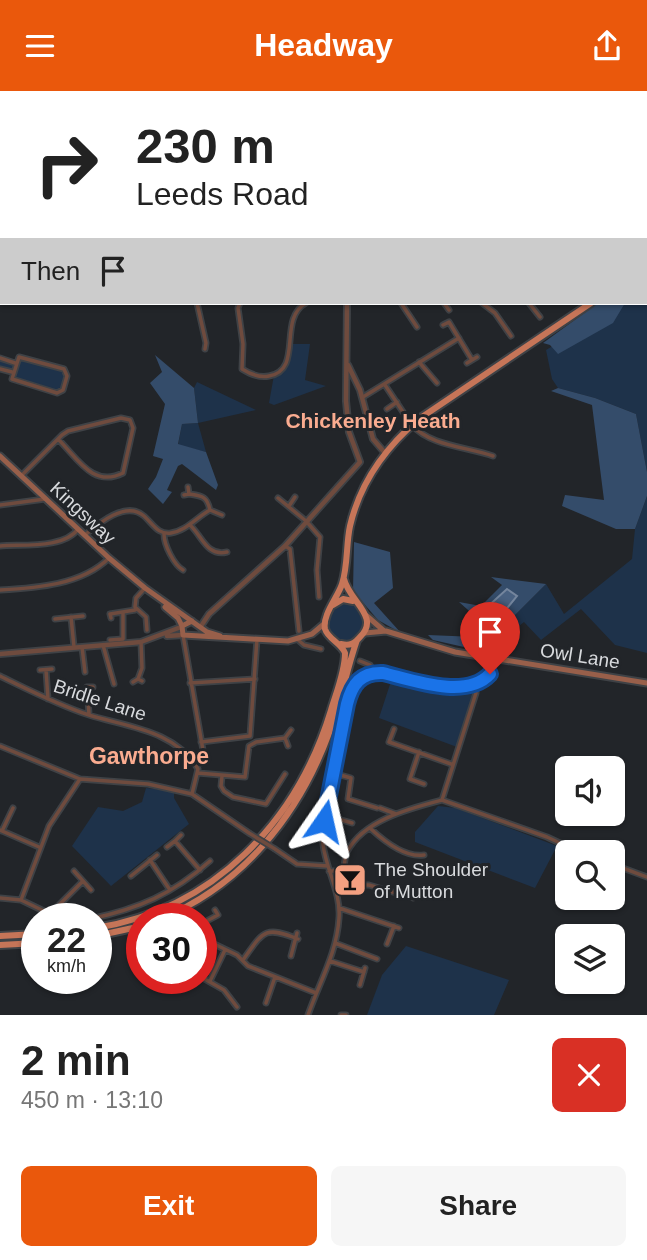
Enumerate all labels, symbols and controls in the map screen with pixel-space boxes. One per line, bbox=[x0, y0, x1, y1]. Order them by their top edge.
icon: menu bbox=[21, 27, 59, 65]
text: Headway bbox=[254, 27, 393, 63]
icon: share bbox=[588, 27, 626, 65]
icon: right bbox=[21, 119, 112, 210]
text: 230 m bbox=[136, 119, 275, 173]
text: Leeds Road bbox=[136, 176, 309, 212]
icon: arrive bbox=[94, 252, 132, 290]
text: Then bbox=[21, 256, 80, 286]
district label: Chickenley Heath bbox=[285, 409, 461, 432]
street label: Kingsway bbox=[46, 478, 120, 549]
pin bbox=[460, 602, 520, 674]
icon: arrive bbox=[471, 613, 509, 651]
street label: Owl Lane bbox=[539, 639, 621, 673]
street label: Bridle Lane bbox=[51, 675, 149, 725]
district label: Gawthorpe bbox=[89, 743, 209, 769]
map controls bbox=[555, 756, 625, 994]
button: sound bbox=[555, 756, 625, 826]
position arrow bbox=[287, 784, 361, 858]
button: search bbox=[555, 840, 625, 910]
place label: The Shoulder of Mutton bbox=[374, 859, 489, 902]
bar icon: The Shoulder of Mutton bbox=[331, 861, 369, 899]
speed limit sign: 30 bbox=[126, 903, 217, 994]
text: 22 bbox=[47, 920, 86, 959]
button: layers bbox=[555, 924, 625, 994]
text: km/h bbox=[47, 956, 86, 976]
text: 2 min bbox=[21, 1037, 131, 1084]
button: close bbox=[552, 1038, 626, 1112]
text: 450 m · 13:10 bbox=[21, 1087, 163, 1113]
button: Exit bbox=[21, 1166, 317, 1246]
button: Share bbox=[331, 1166, 626, 1246]

